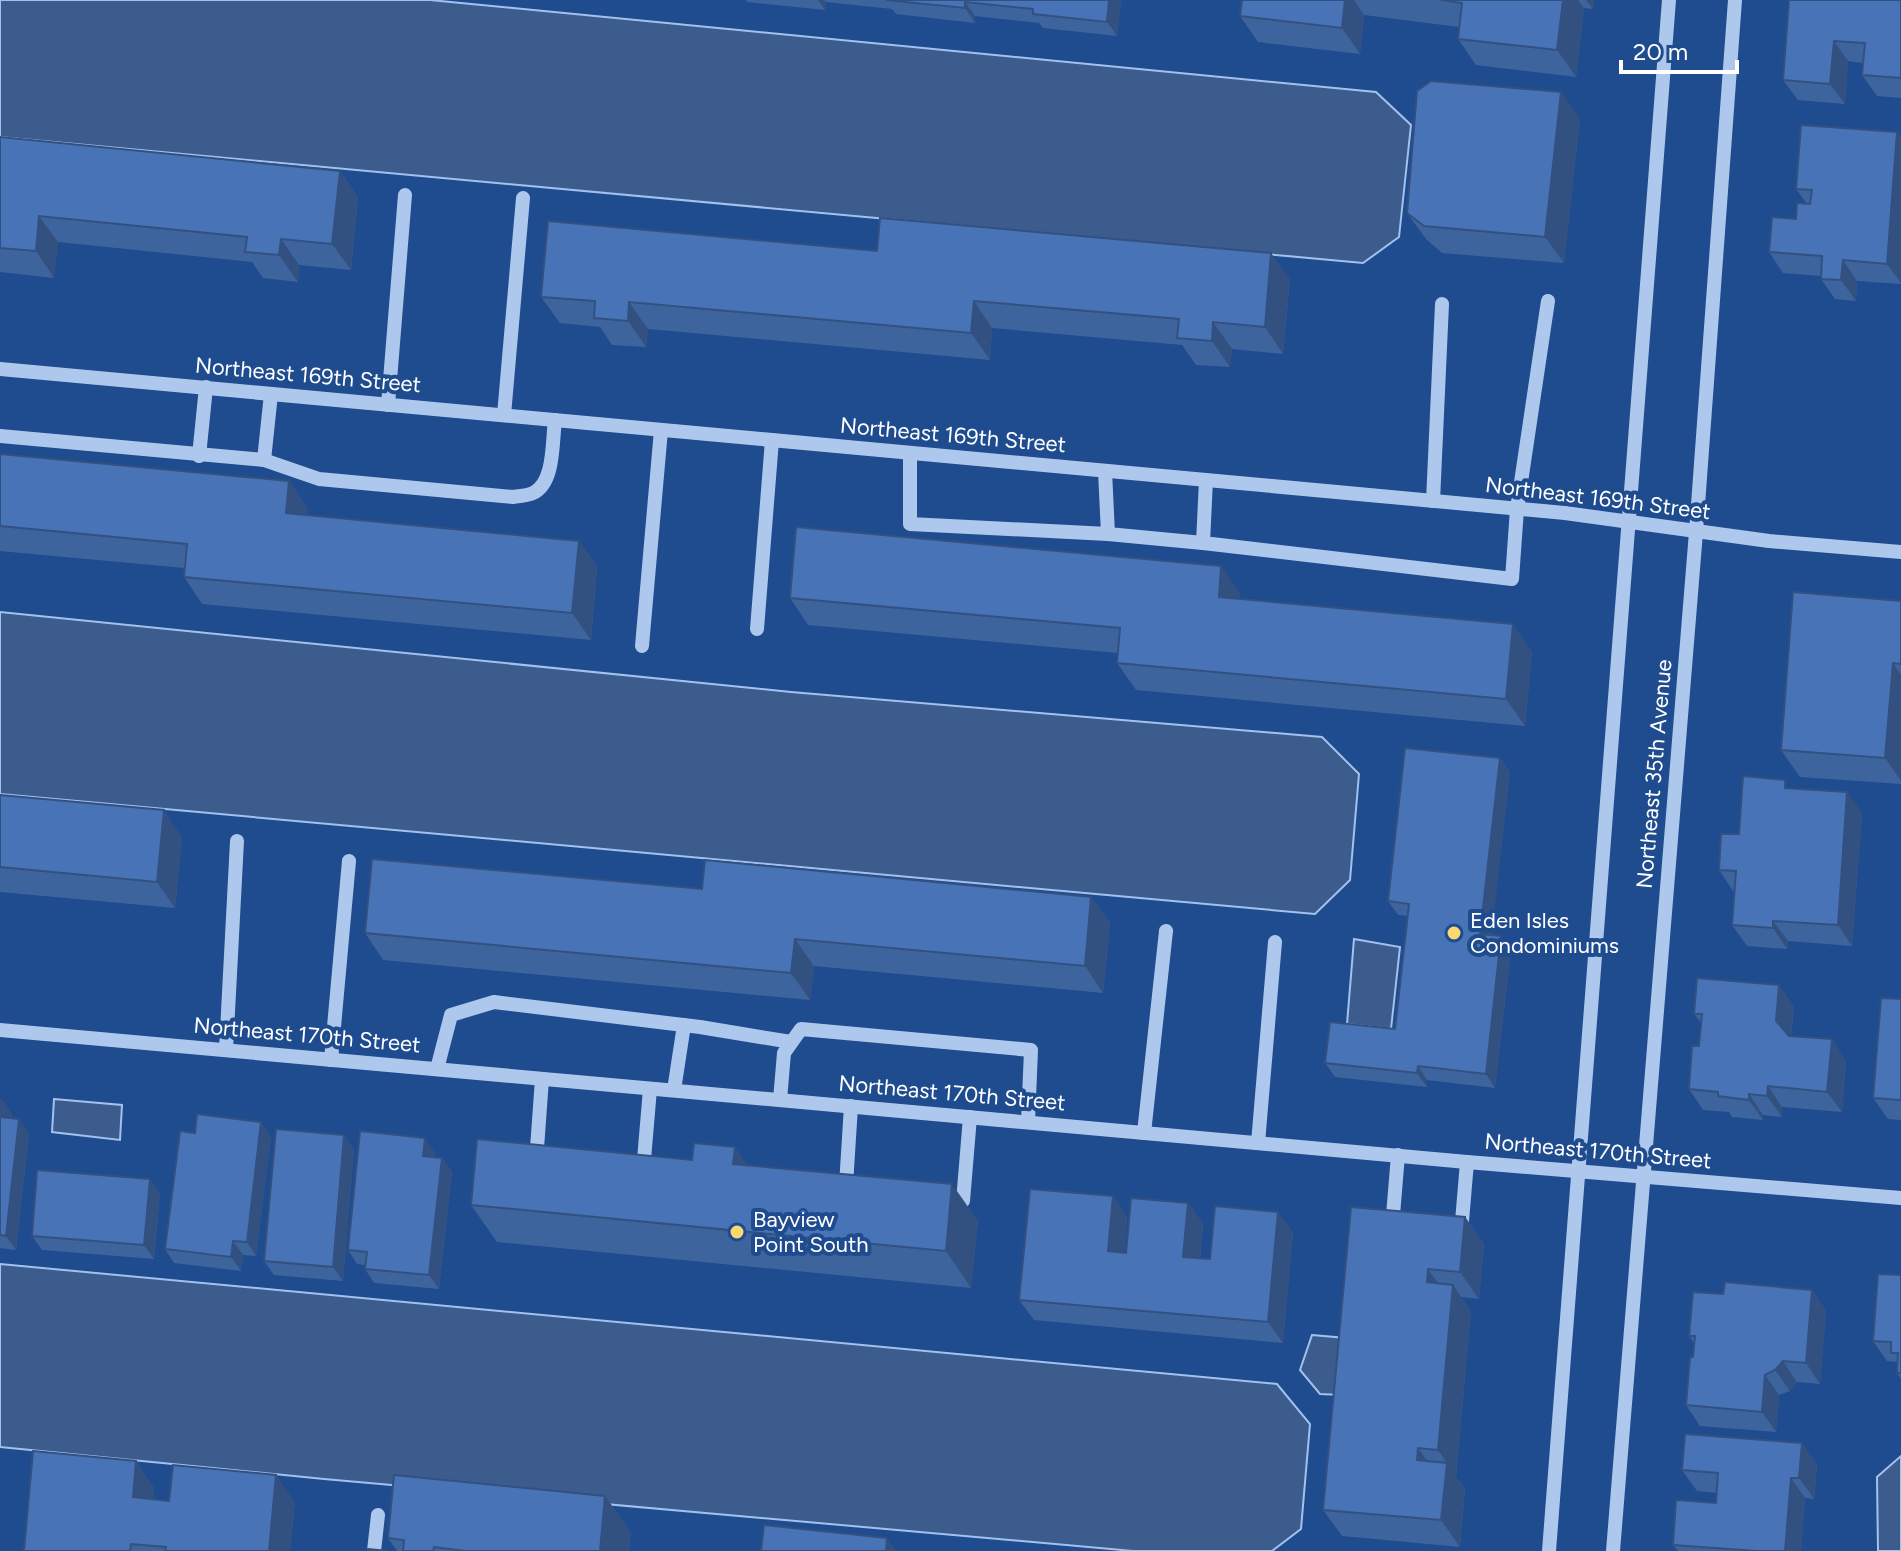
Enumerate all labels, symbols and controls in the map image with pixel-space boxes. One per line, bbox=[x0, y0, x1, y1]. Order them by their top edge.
scale bar bbox=[1621, 24, 1737, 74]
text: 20 m bbox=[1633, 37, 1688, 66]
street label: Northeast 169th Street bbox=[194, 352, 422, 398]
street label: Northeast 169th Street bbox=[839, 412, 1067, 458]
street label: Northeast 169th Street bbox=[1484, 471, 1712, 525]
street label: Northeast 35th Avenue bbox=[1631, 658, 1677, 890]
place label: Eden Isles Condominiums bbox=[1470, 907, 1619, 959]
marker: Eden Isles Condominiums bbox=[1445, 924, 1463, 942]
street label: Northeast 170th Street bbox=[192, 1012, 422, 1058]
street label: Northeast 170th Street bbox=[837, 1070, 1067, 1116]
street label: Northeast 170th Street bbox=[1483, 1128, 1713, 1174]
place label: Bayview Point South bbox=[753, 1206, 869, 1258]
marker: Bayview Point South bbox=[728, 1223, 746, 1241]

